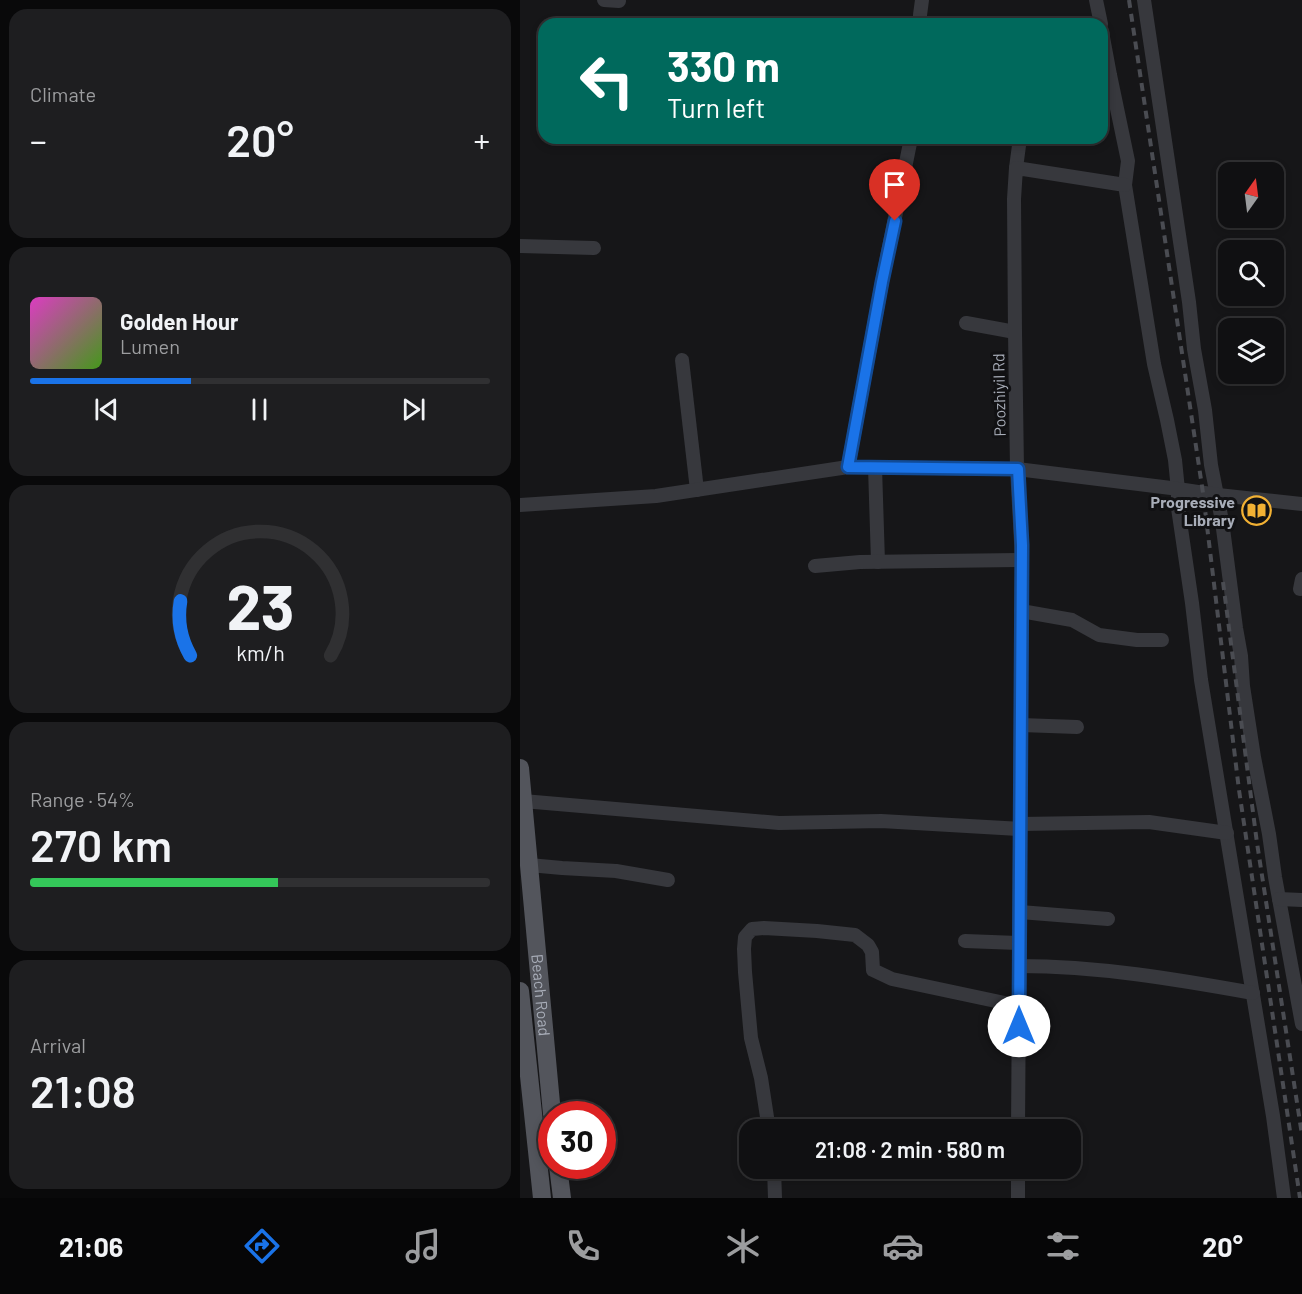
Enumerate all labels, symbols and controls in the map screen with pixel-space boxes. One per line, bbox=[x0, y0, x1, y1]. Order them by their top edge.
text: 330 m bbox=[667, 40, 780, 90]
icon: left bbox=[568, 42, 646, 120]
text: Climate bbox=[30, 82, 96, 106]
text: Turn left bbox=[667, 91, 765, 123]
text: 20° bbox=[226, 112, 294, 166]
text: − bbox=[30, 120, 47, 160]
text: + bbox=[474, 120, 490, 160]
pin bbox=[869, 159, 920, 221]
north arrow bbox=[1218, 162, 1284, 228]
map controls bbox=[1218, 162, 1284, 384]
icon: arrive bbox=[878, 168, 911, 201]
button: search bbox=[1218, 240, 1284, 306]
text: Golden Hour bbox=[120, 308, 238, 334]
button: layers bbox=[1218, 318, 1284, 384]
text: Lumen bbox=[120, 334, 180, 358]
street label: Poozhiyil Rd bbox=[988, 353, 1009, 437]
icon: previous bbox=[90, 393, 123, 426]
icon: pause bbox=[243, 393, 276, 426]
icon: next bbox=[397, 393, 430, 426]
place label: Progressive Library bbox=[1151, 492, 1235, 529]
library icon: Progressive Library bbox=[1240, 495, 1272, 527]
text: 23 bbox=[226, 568, 294, 642]
text: km/h bbox=[236, 640, 284, 665]
text: Range · 54% bbox=[30, 787, 135, 811]
text: 270 km bbox=[30, 817, 172, 871]
street label: Beach Road bbox=[528, 953, 555, 1037]
position arrow bbox=[987, 994, 1051, 1058]
text: Arrival bbox=[30, 1033, 86, 1057]
text: 21:08 bbox=[30, 1063, 136, 1117]
speed limit sign: 30 bbox=[538, 1101, 616, 1179]
text: 21:08 · 2 min · 580 m bbox=[815, 1136, 1005, 1162]
icon: directions bbox=[241, 1225, 283, 1267]
icon: music bbox=[402, 1225, 444, 1267]
icon: phone bbox=[562, 1225, 604, 1267]
icon: climate bbox=[722, 1225, 764, 1267]
icon: car bbox=[882, 1225, 924, 1267]
icon: filters bbox=[1042, 1225, 1084, 1267]
text: 21:06 bbox=[59, 1230, 123, 1262]
text: 20° bbox=[1202, 1230, 1243, 1262]

